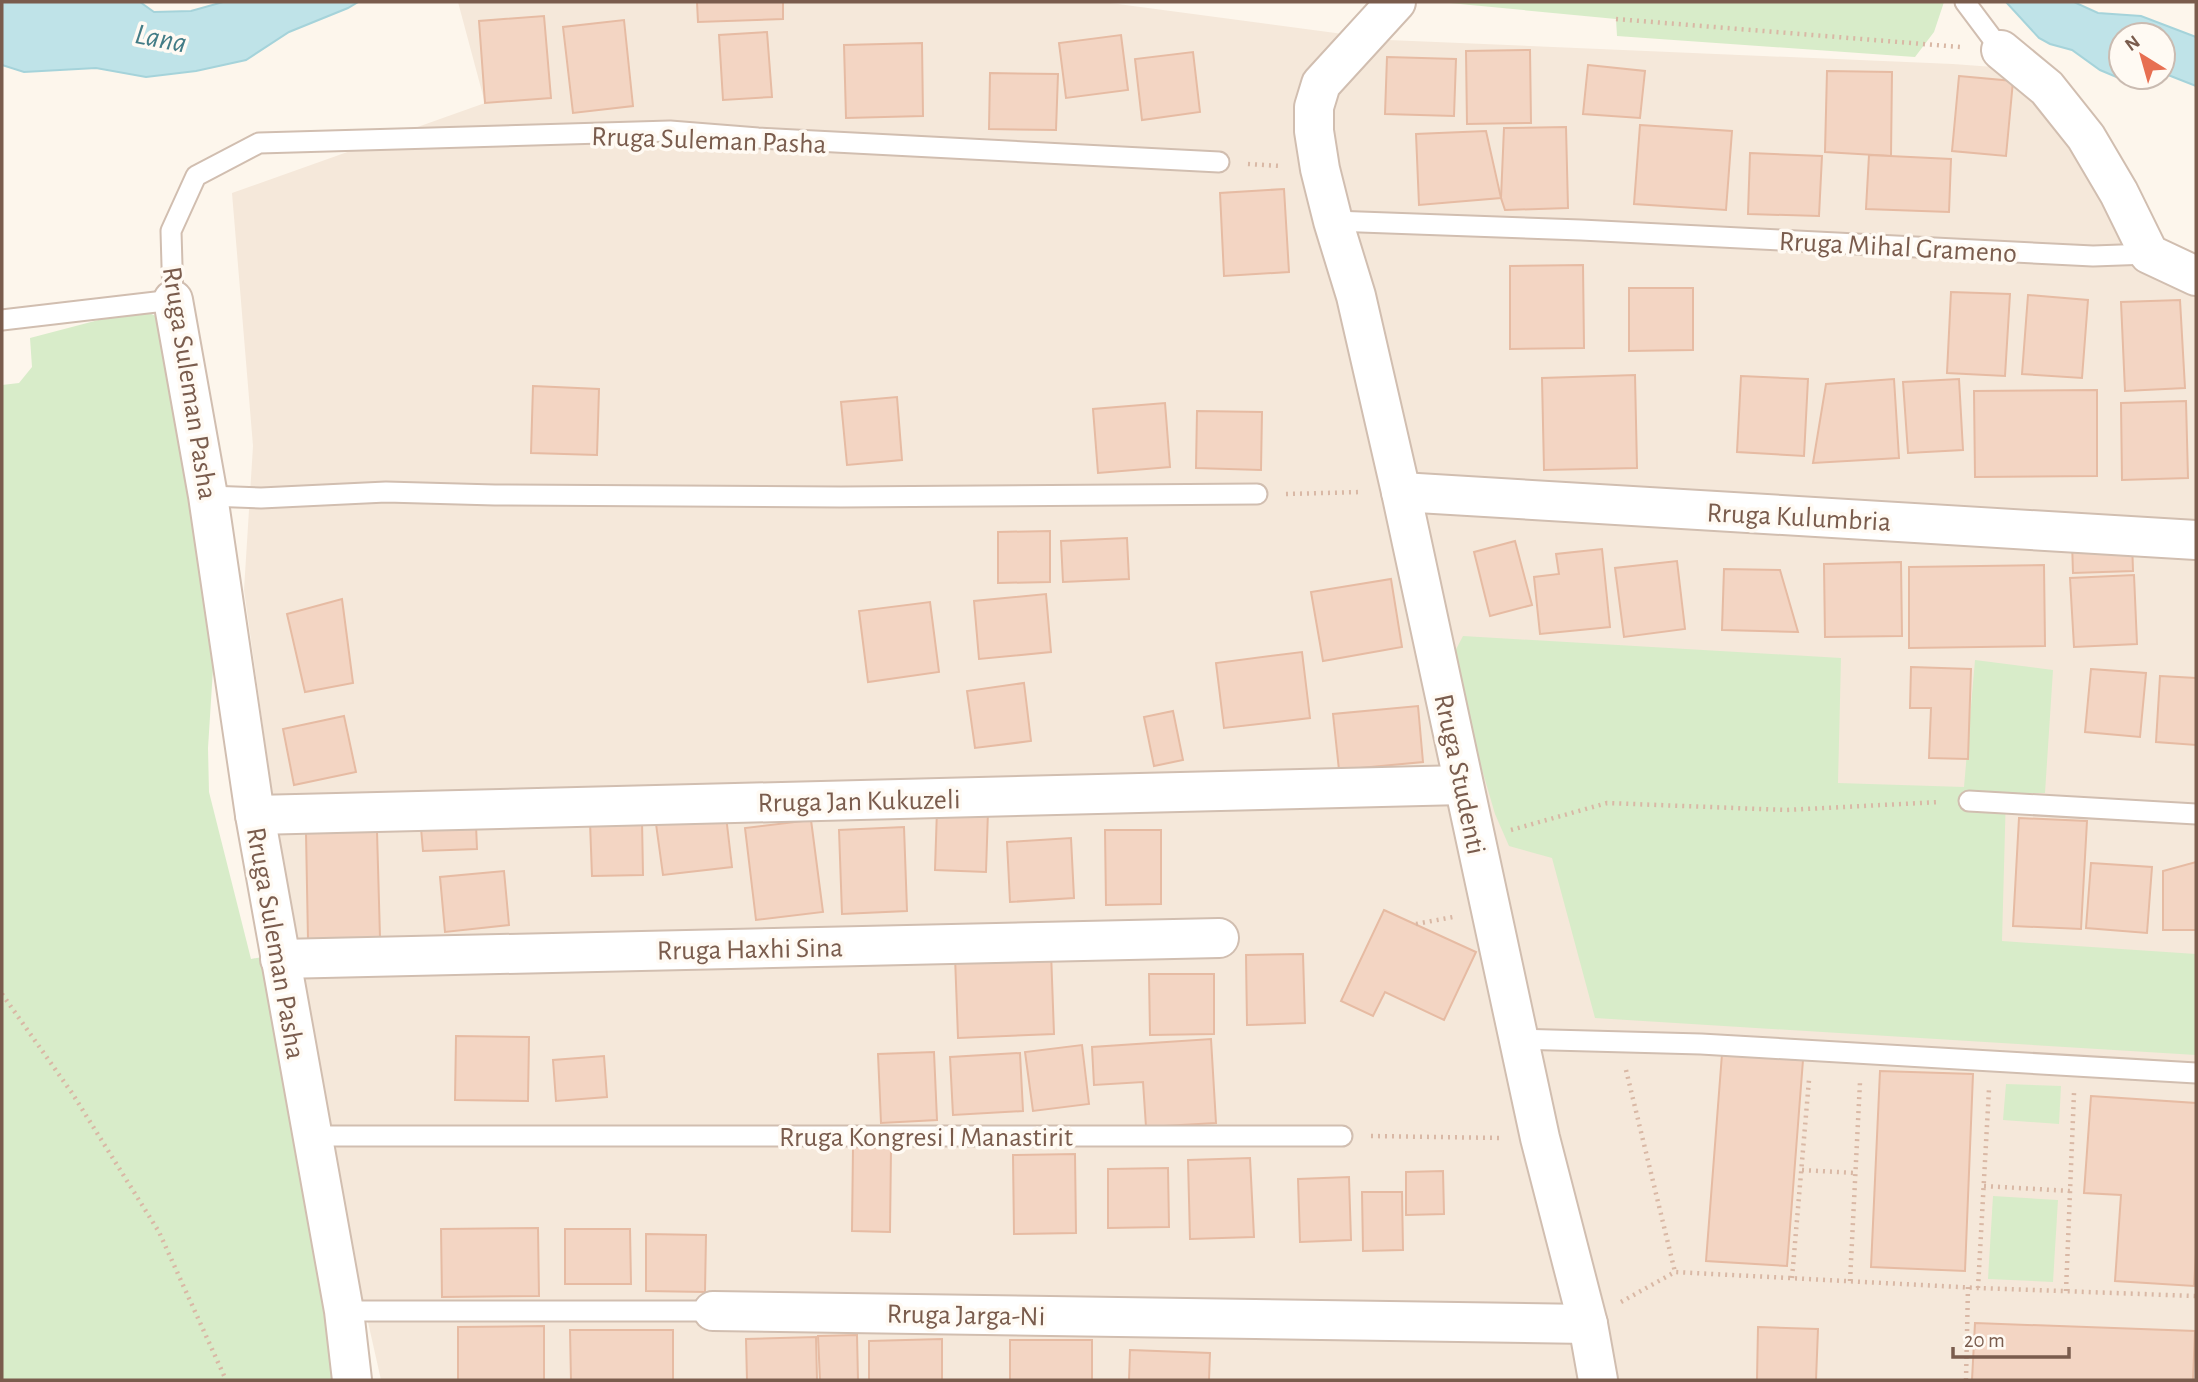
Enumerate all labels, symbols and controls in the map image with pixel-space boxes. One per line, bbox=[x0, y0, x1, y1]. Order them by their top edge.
water label: Lana bbox=[132, 19, 189, 59]
north arrow bbox=[2107, 21, 2177, 91]
text: N bbox=[2122, 32, 2144, 55]
street label: Rruga Suleman Pasha bbox=[591, 123, 827, 159]
street label: Rruga Mihal Grameno bbox=[1778, 228, 2018, 268]
street label: Rruga Suleman Pasha bbox=[157, 265, 221, 502]
street label: Rruga Kulumbria bbox=[1706, 499, 1892, 537]
street label: Rruga Studenti bbox=[1428, 692, 1490, 857]
street label: Rruga Jan Kukuzeli bbox=[757, 786, 961, 818]
street label: Rruga Suleman Pasha bbox=[241, 825, 309, 1062]
street label: Rruga Haxhi Sina bbox=[657, 934, 843, 966]
street label: Rruga Kongresi I Manastirit bbox=[779, 1124, 1073, 1152]
street label: Rruga Jarga-Ni bbox=[886, 1301, 1046, 1331]
scale bar bbox=[1953, 1316, 2068, 1360]
text: 20 m bbox=[1964, 1330, 2005, 1351]

